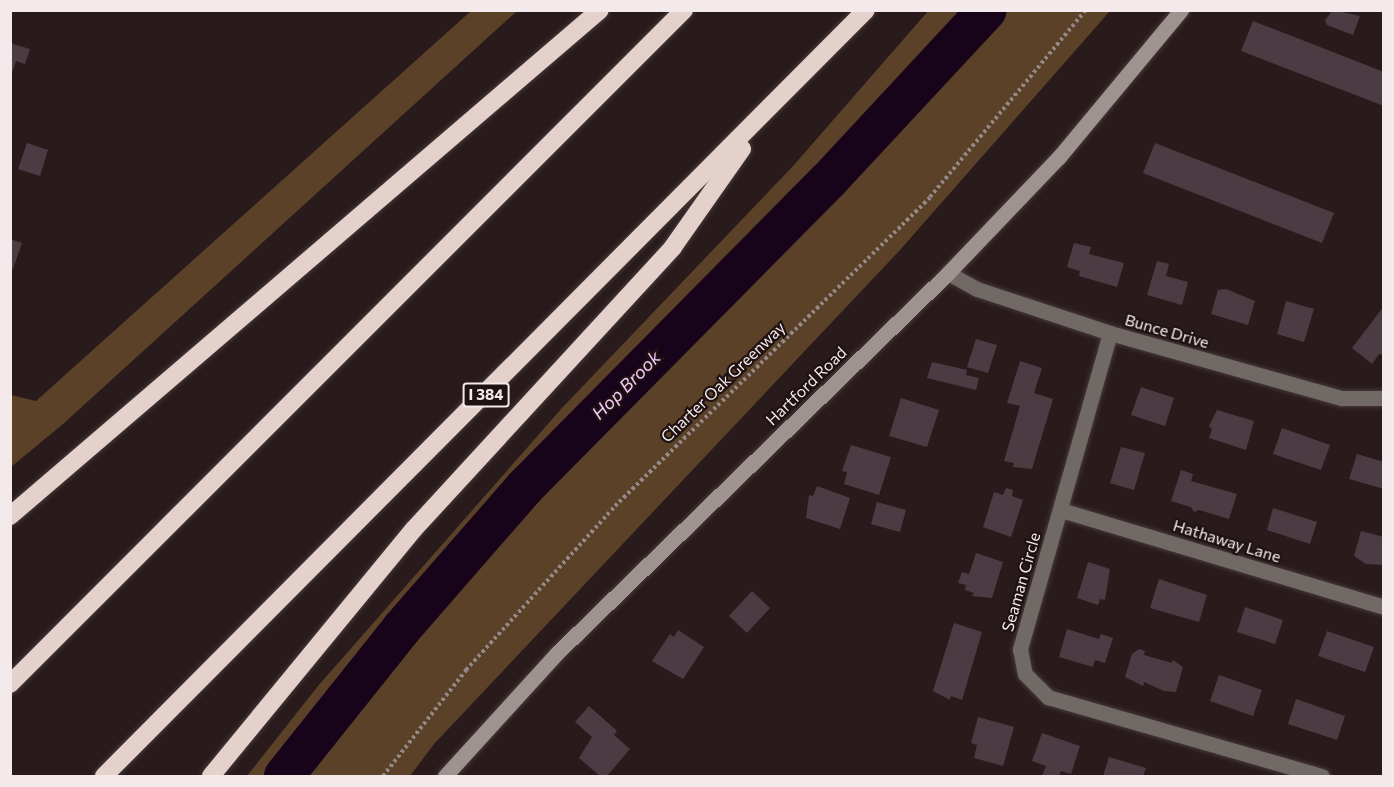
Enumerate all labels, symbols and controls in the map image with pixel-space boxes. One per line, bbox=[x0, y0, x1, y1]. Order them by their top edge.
street label: Bunce Drive bbox=[1123, 310, 1211, 352]
street label: Charter Oak Greenway bbox=[657, 318, 789, 446]
street label: Hartford Road bbox=[762, 343, 850, 429]
water label: Hop Brook bbox=[587, 346, 665, 424]
road number: I 384 bbox=[462, 383, 510, 407]
street label: Hathaway Lane bbox=[1171, 516, 1283, 566]
street label: Seaman Circle bbox=[998, 530, 1044, 634]

